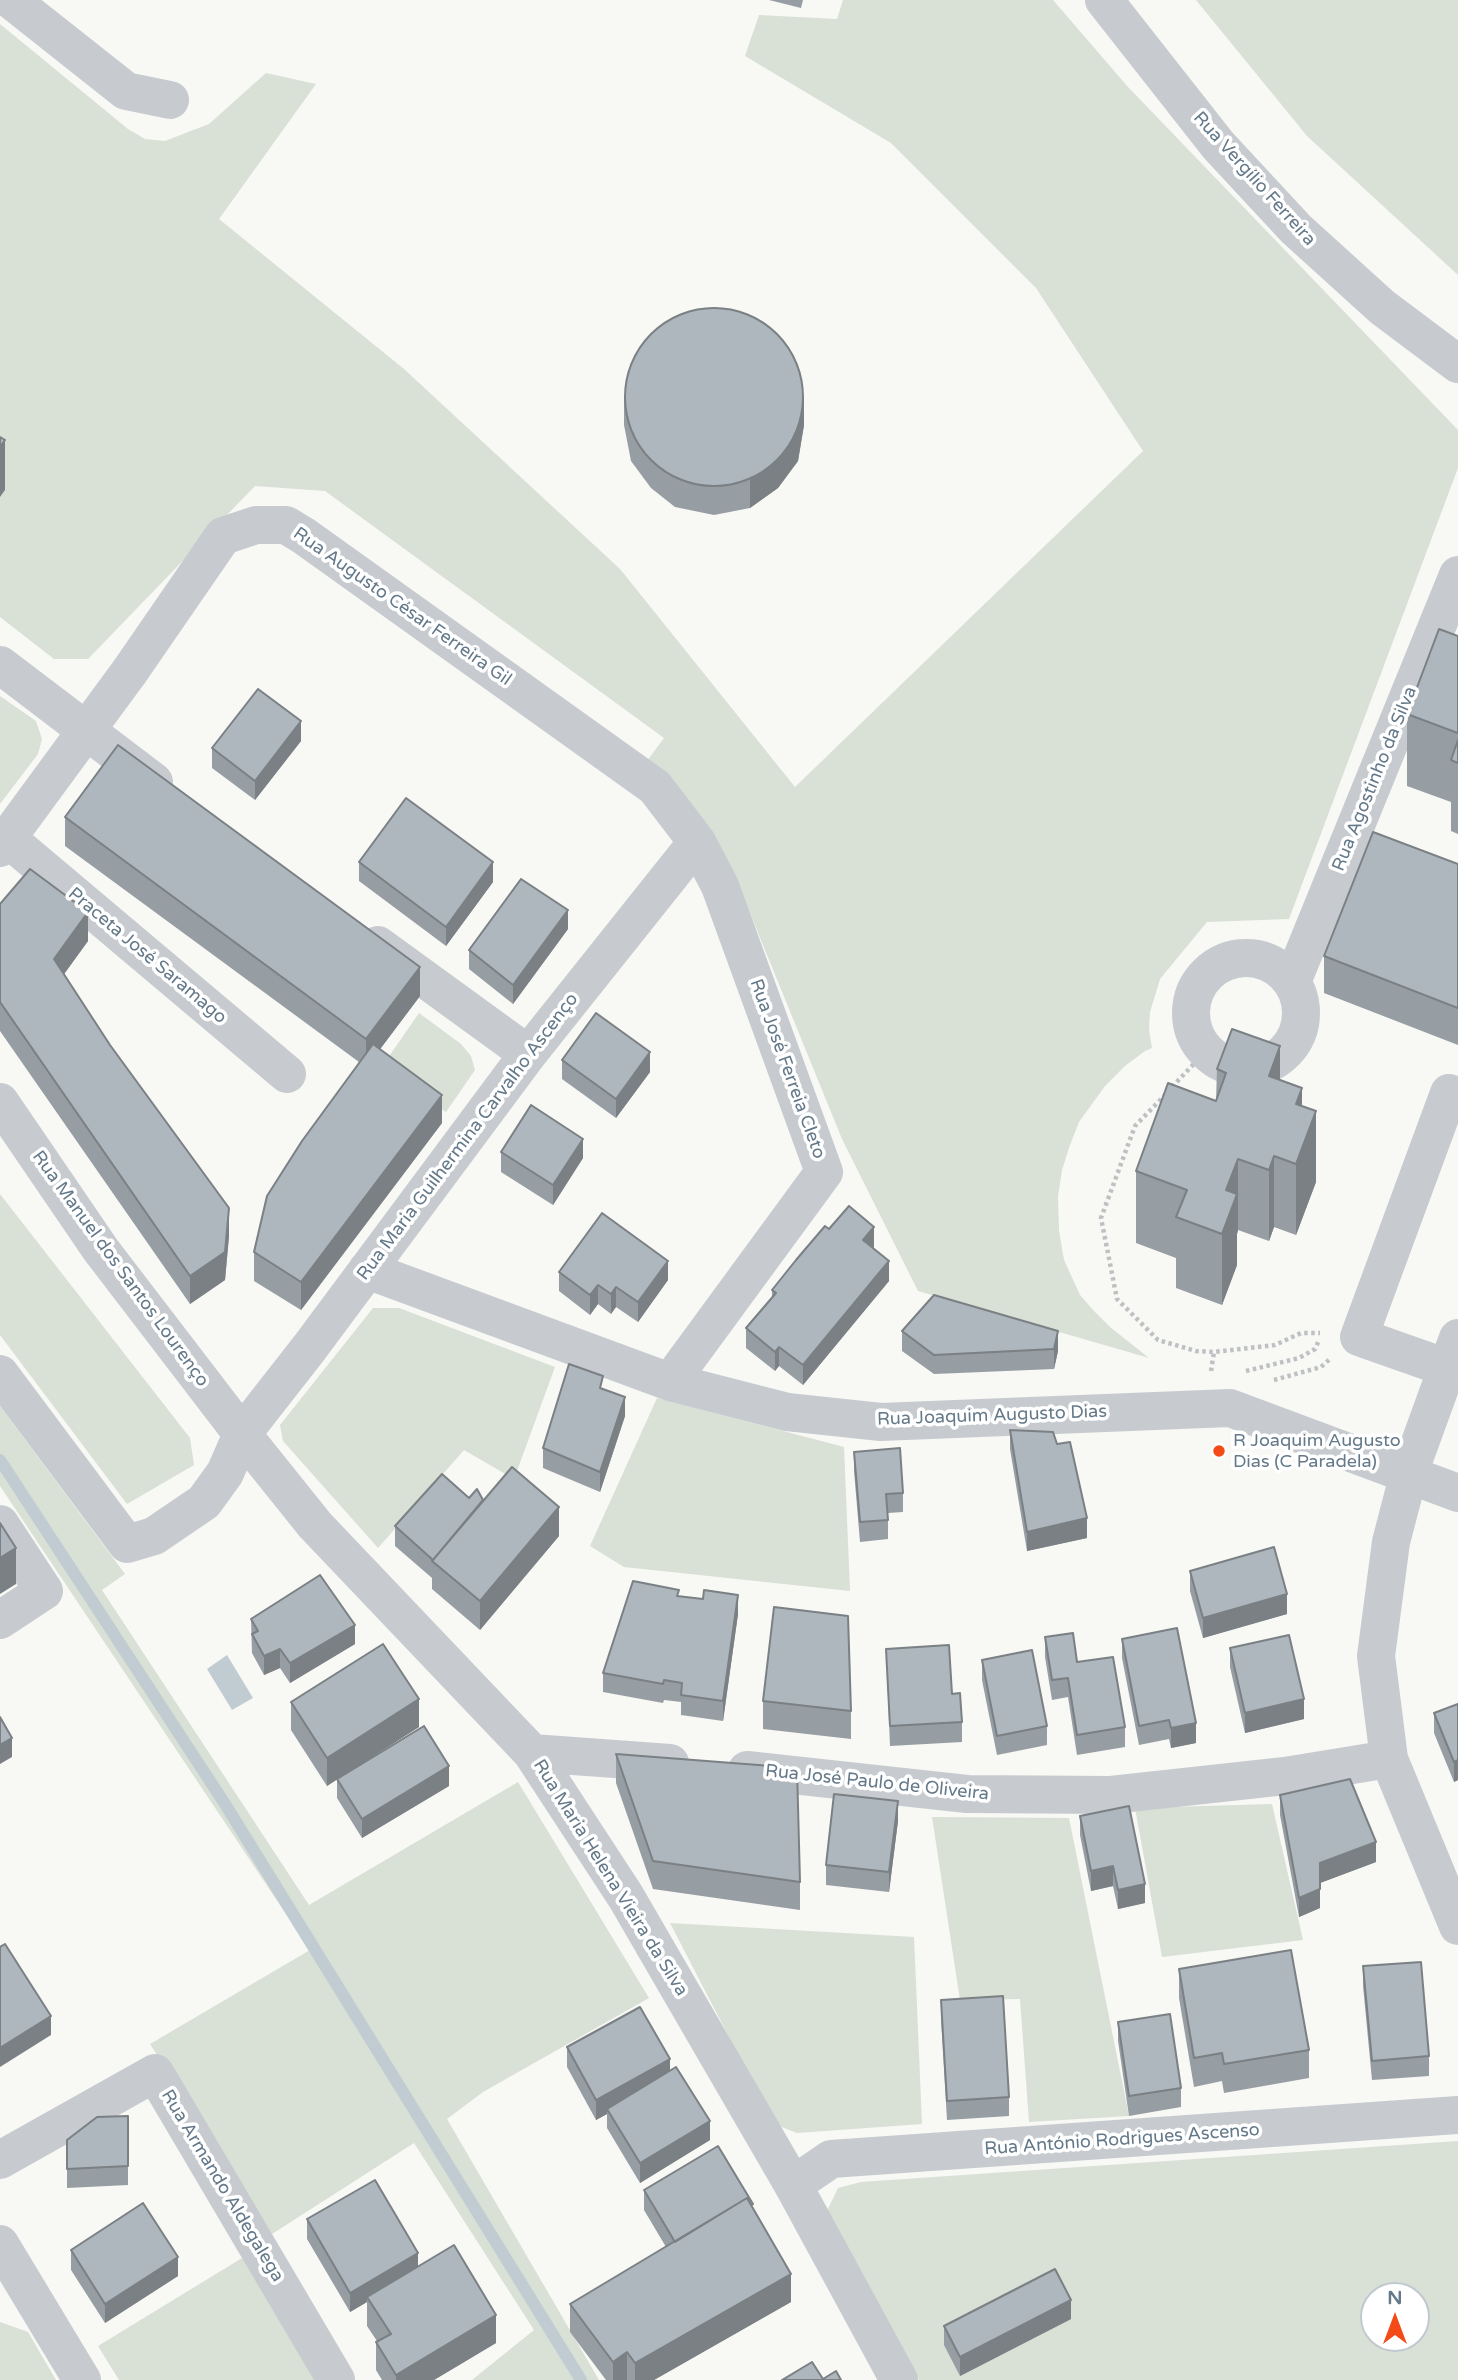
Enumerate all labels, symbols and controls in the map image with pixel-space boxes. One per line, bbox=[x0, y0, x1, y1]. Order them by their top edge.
street label: Rua Vergílio Ferreira bbox=[1188, 108, 1320, 250]
street label: Rua Augusto César Ferreira Gil bbox=[289, 523, 515, 691]
street label: Rua Agostinho da Silva bbox=[1328, 684, 1422, 874]
street label: Praceta José Saramago bbox=[63, 883, 231, 1029]
street label: Rua José Ferreia Cleto bbox=[744, 976, 830, 1162]
street label: Rua Maria Guilhermina Carvalho Ascenço bbox=[353, 989, 583, 1285]
street label: Rua Manuel dos Santos Lourenço bbox=[27, 1147, 213, 1391]
street label: Rua Joaquim Augusto Dias bbox=[877, 1401, 1107, 1431]
place label: R Joaquim Augusto Dias (C Paradela) bbox=[1233, 1430, 1401, 1472]
marker: R Joaquim Augusto Dias (C Paradela) bbox=[1211, 1443, 1227, 1459]
street label: Rua Maria Helena Vieira da Silva bbox=[528, 1756, 692, 2000]
street label: Rua José Paulo de Oliveira bbox=[764, 1761, 990, 1805]
street label: Rua Armando Aldegalega bbox=[156, 2086, 288, 2286]
street label: Rua António Rodrigues Ascenso bbox=[984, 2120, 1260, 2160]
north arrow bbox=[1360, 2282, 1430, 2352]
text: N bbox=[1387, 2287, 1403, 2309]

